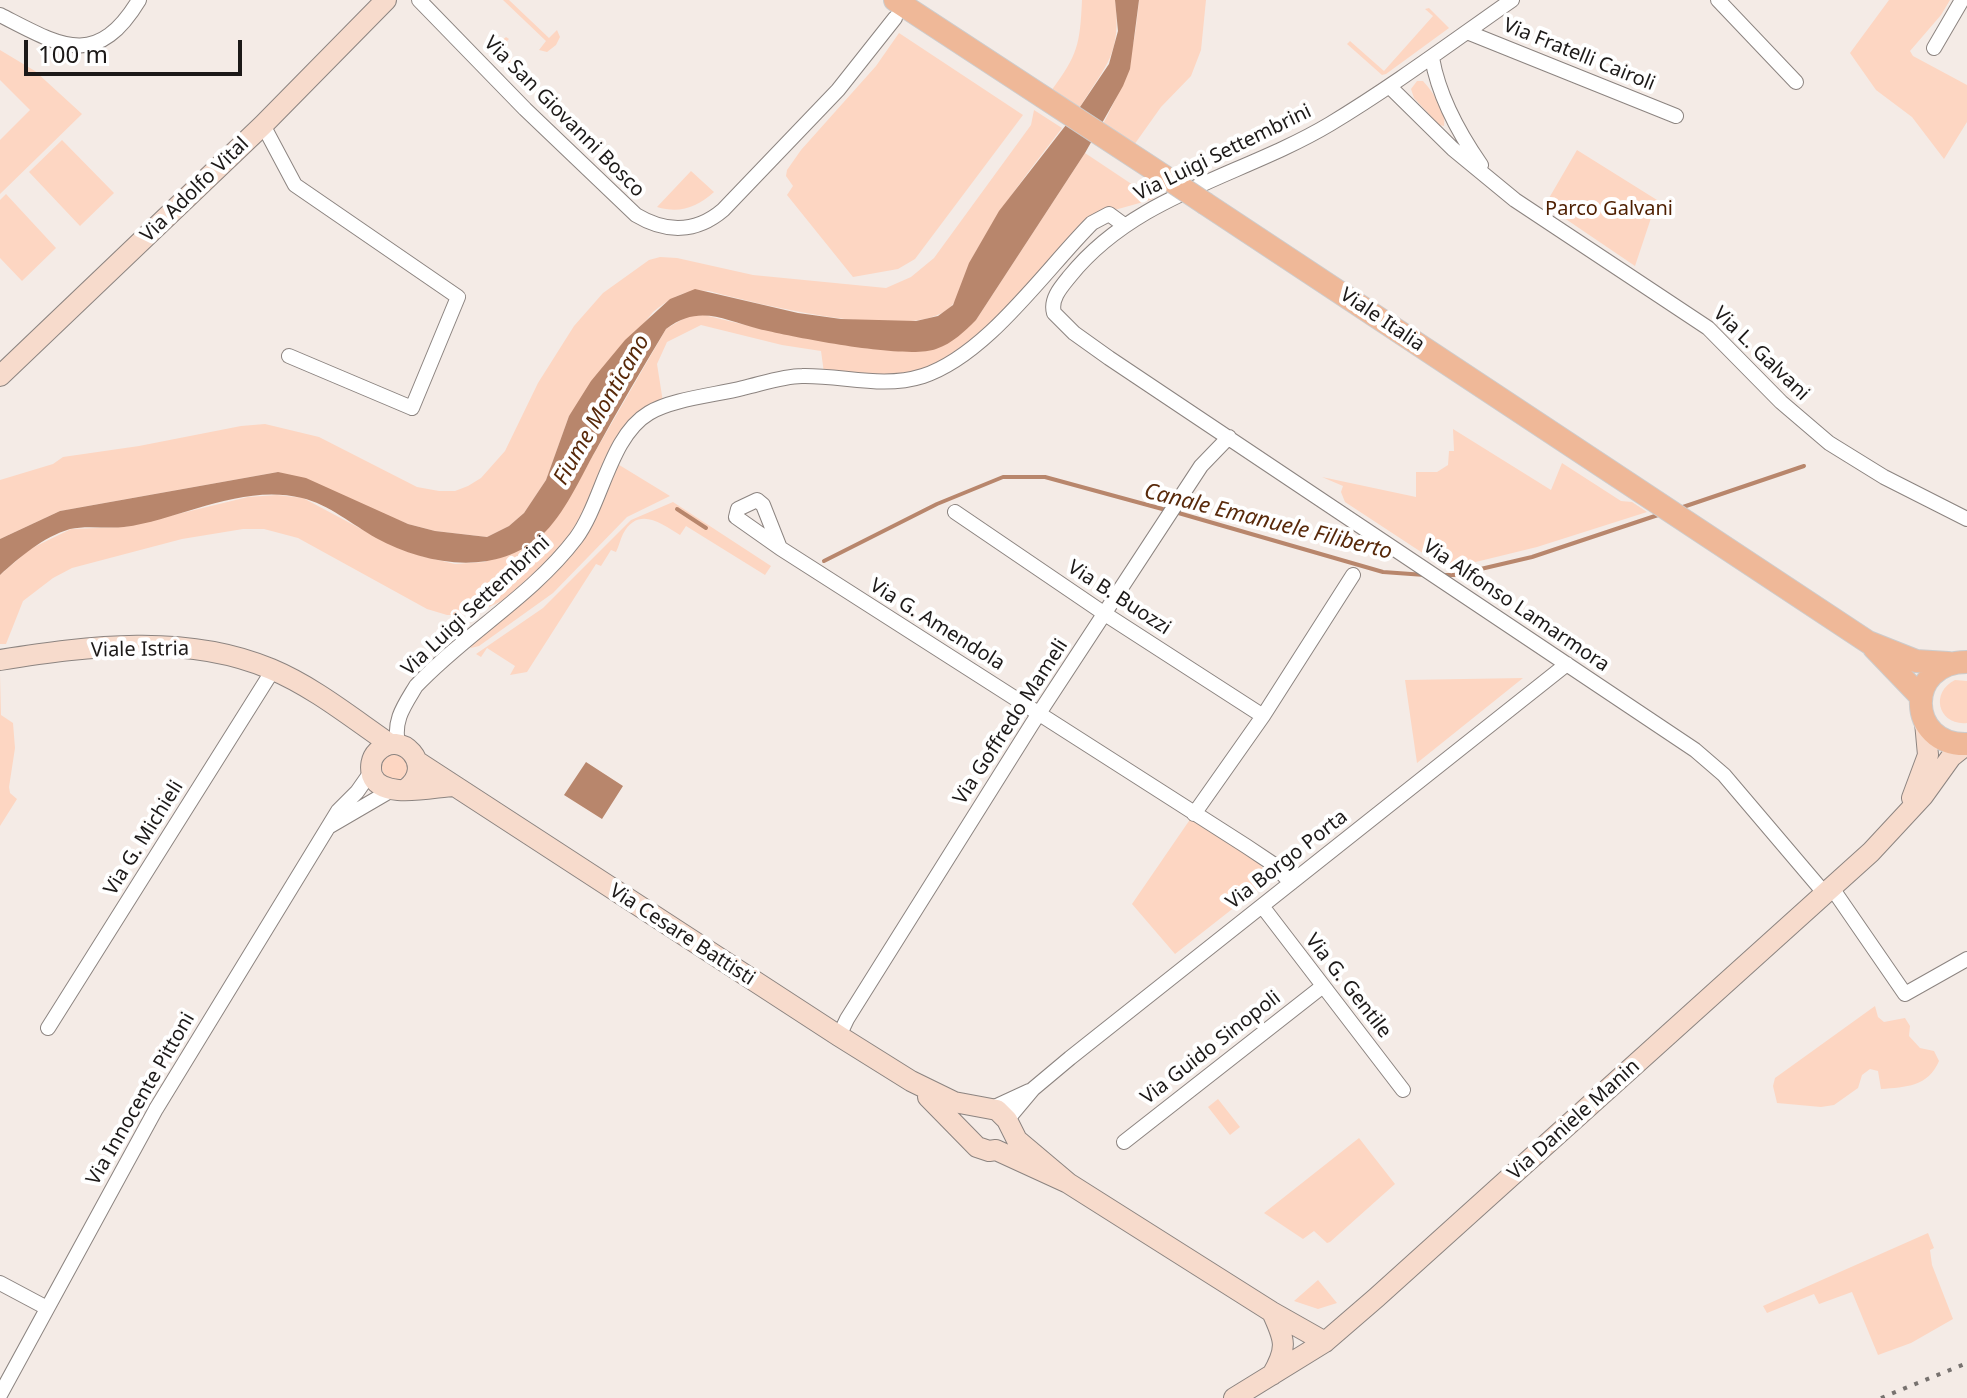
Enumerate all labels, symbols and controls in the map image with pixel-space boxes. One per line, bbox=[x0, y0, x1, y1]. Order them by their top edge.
street label: Via Fratelli Cairoli bbox=[1500, 14, 1658, 96]
scale bar bbox=[28, 24, 246, 74]
street label: Via San Giovanni Bosco bbox=[479, 32, 649, 202]
text: 100 m bbox=[38, 37, 108, 70]
street label: Via Luigi Settembrini bbox=[1130, 100, 1316, 206]
street label: Via Adolfo Vital bbox=[136, 132, 254, 248]
park label: Parco Galvani bbox=[1545, 197, 1673, 221]
street label: Viale Italia bbox=[1335, 283, 1429, 357]
street label: Via L. Galvani bbox=[1708, 302, 1814, 406]
water label: Fiume Monticano bbox=[548, 330, 656, 490]
water label: Canale Emanuele Filiberto bbox=[1141, 478, 1395, 566]
street label: Via Luigi Settembrini bbox=[397, 531, 555, 681]
street label: Via Alfonso Lamarmora bbox=[1418, 535, 1614, 677]
street label: Via B. Buozzi bbox=[1063, 556, 1175, 640]
street label: Via G. Amendola bbox=[865, 574, 1009, 676]
street label: Via Goffredo Mameli bbox=[949, 635, 1073, 809]
street label: Viale Istria bbox=[91, 637, 189, 663]
street label: Via G. Michieli bbox=[99, 776, 189, 900]
street label: Via Borgo Porta bbox=[1222, 805, 1352, 915]
street label: Via Cesare Battisti bbox=[605, 879, 759, 991]
street label: Via G. Gentile bbox=[1300, 929, 1396, 1043]
street label: Via Guido Sinopoli bbox=[1136, 986, 1286, 1110]
street label: Via Innocente Pittoni bbox=[82, 1008, 200, 1190]
street label: Via Daniele Manin bbox=[1503, 1055, 1645, 1185]

